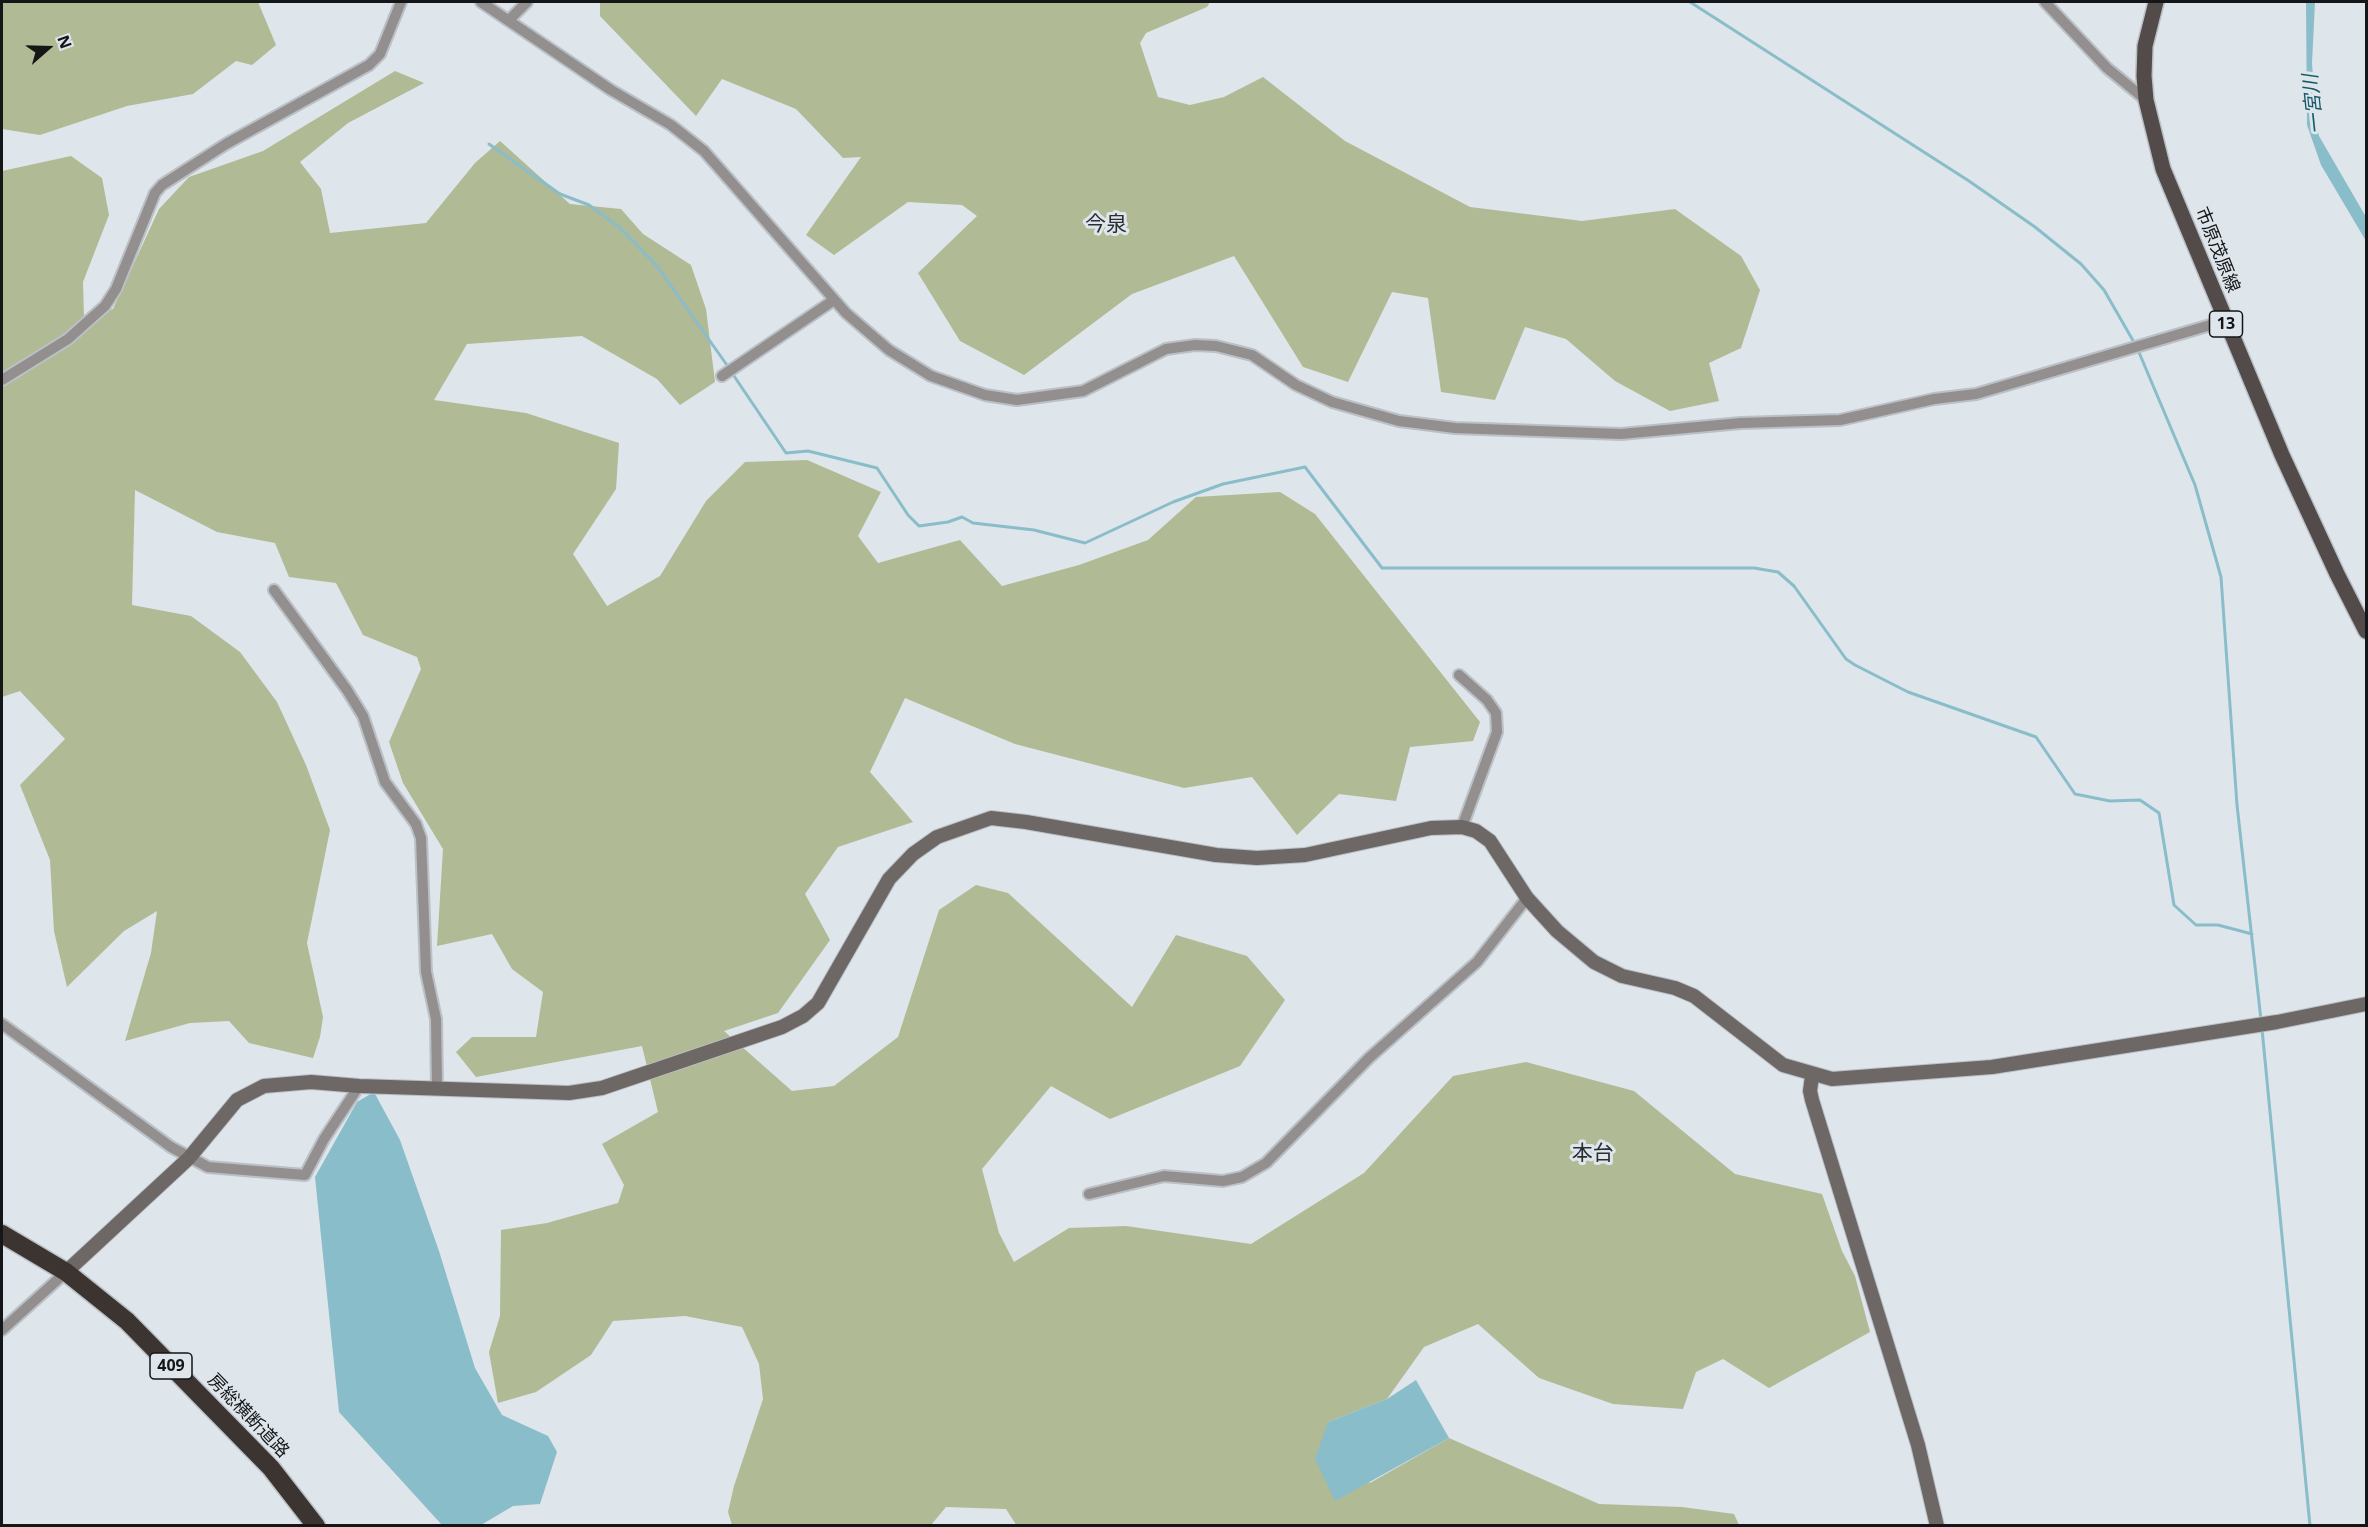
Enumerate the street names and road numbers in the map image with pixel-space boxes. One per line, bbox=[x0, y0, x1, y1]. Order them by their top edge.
street label: 市原茂原線 bbox=[2190, 204, 2244, 296]
road number: 13 bbox=[2210, 311, 2242, 337]
road number: 409 bbox=[150, 1353, 192, 1379]
street label: 房総横断道路 bbox=[203, 1370, 293, 1462]

